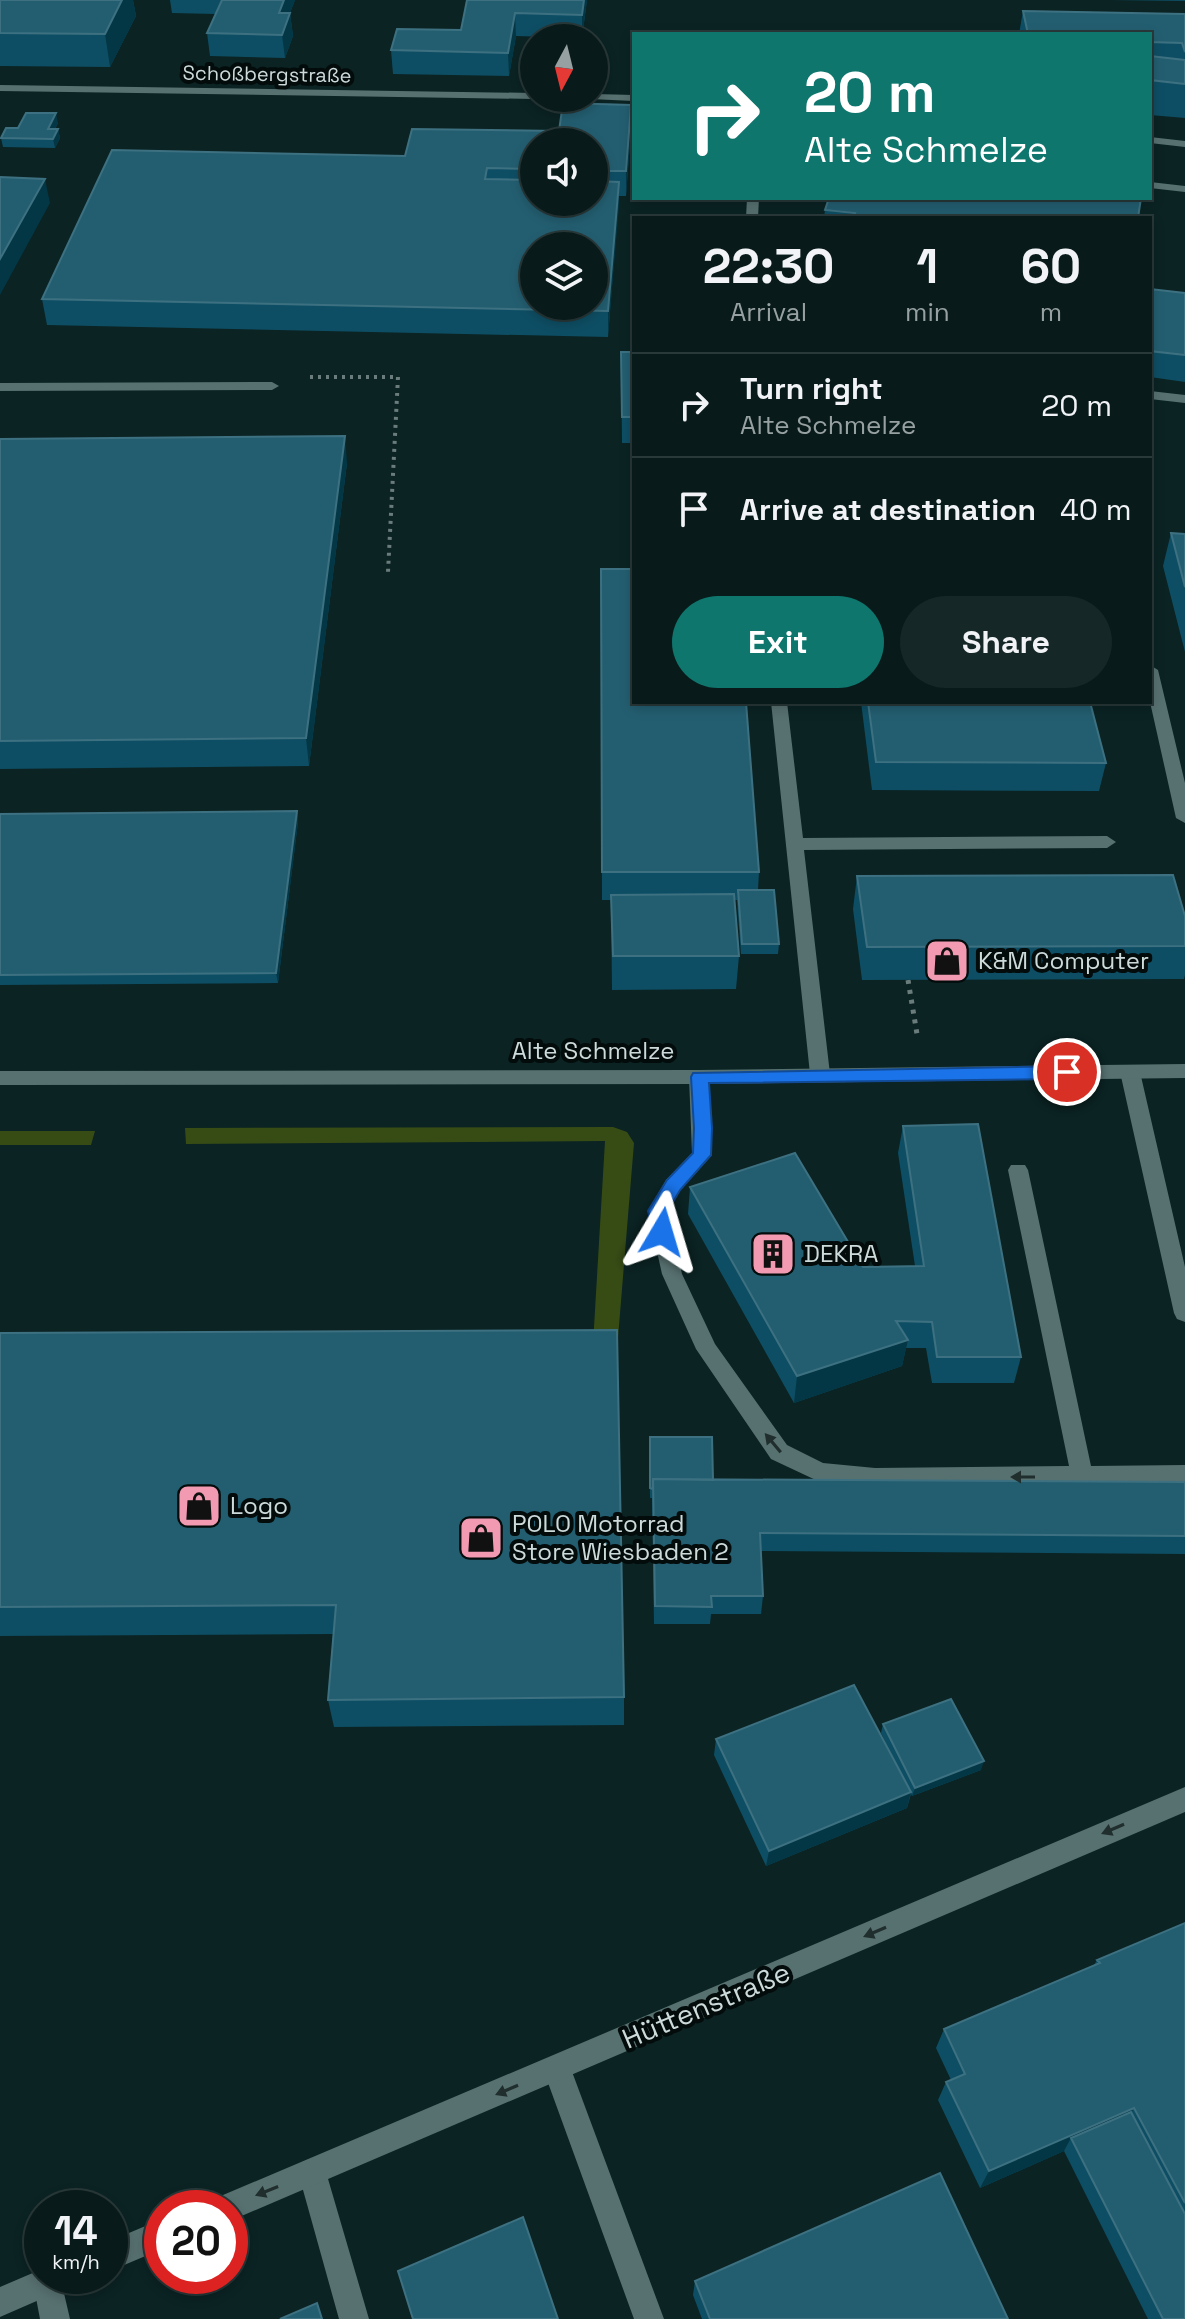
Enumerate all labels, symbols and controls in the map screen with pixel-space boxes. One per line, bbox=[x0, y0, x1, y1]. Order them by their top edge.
north arrow bbox=[520, 24, 608, 112]
map controls bbox=[520, 24, 608, 320]
text: 20 m bbox=[804, 57, 936, 128]
street label: Schoßbergstraße bbox=[182, 60, 352, 88]
icon: right bbox=[672, 64, 776, 168]
text: Alte Schmelze bbox=[804, 127, 1048, 173]
button: sound bbox=[520, 128, 608, 216]
button: layers bbox=[520, 232, 608, 320]
text: 22:30 bbox=[703, 236, 834, 297]
text: 1 bbox=[917, 236, 938, 297]
text: 60 bbox=[1020, 236, 1081, 297]
text: Arrival bbox=[730, 295, 807, 329]
text: min bbox=[905, 295, 950, 329]
text: m bbox=[1040, 295, 1062, 329]
text: Turn right bbox=[740, 369, 883, 408]
icon: right bbox=[672, 383, 716, 427]
text: 20 m bbox=[1041, 386, 1112, 425]
text: Alte Schmelze bbox=[740, 408, 916, 442]
icon: arrive bbox=[672, 487, 716, 531]
text: Arrive at destination bbox=[740, 490, 1036, 529]
text: 40 m bbox=[1060, 490, 1132, 529]
button: Exit bbox=[672, 596, 884, 688]
button: Share bbox=[900, 596, 1112, 688]
shop icon: K&M Computer bbox=[923, 937, 971, 985]
place label: K&M Computer bbox=[978, 945, 1149, 976]
street label: Alte Schmelze bbox=[512, 1035, 674, 1066]
pin bbox=[1033, 1038, 1101, 1106]
icon: arrive bbox=[1045, 1050, 1089, 1094]
position arrow bbox=[620, 1190, 704, 1274]
building icon: DEKRA bbox=[749, 1230, 797, 1278]
place label: DEKRA bbox=[804, 1238, 878, 1269]
one-way arrow bbox=[765, 1433, 782, 1453]
one-way arrow bbox=[1010, 1471, 1035, 1483]
shop icon: Logo bbox=[175, 1482, 223, 1530]
place label: Logo bbox=[230, 1490, 288, 1521]
place label: POLO Motorrad Store Wiesbaden 2 bbox=[512, 1508, 729, 1567]
shop icon: POLO Motorrad Store Wiesbaden 2 bbox=[457, 1514, 505, 1562]
one-way arrow bbox=[1102, 1823, 1125, 1836]
one-way arrow bbox=[863, 1926, 886, 1939]
street label: Hüttenstraße bbox=[617, 1953, 795, 2057]
one-way arrow bbox=[495, 2084, 519, 2097]
one-way arrow bbox=[255, 2184, 279, 2197]
speed limit sign: 20 bbox=[144, 2190, 248, 2294]
text: 14 bbox=[54, 2206, 98, 2257]
text: km/h bbox=[52, 2249, 100, 2275]

